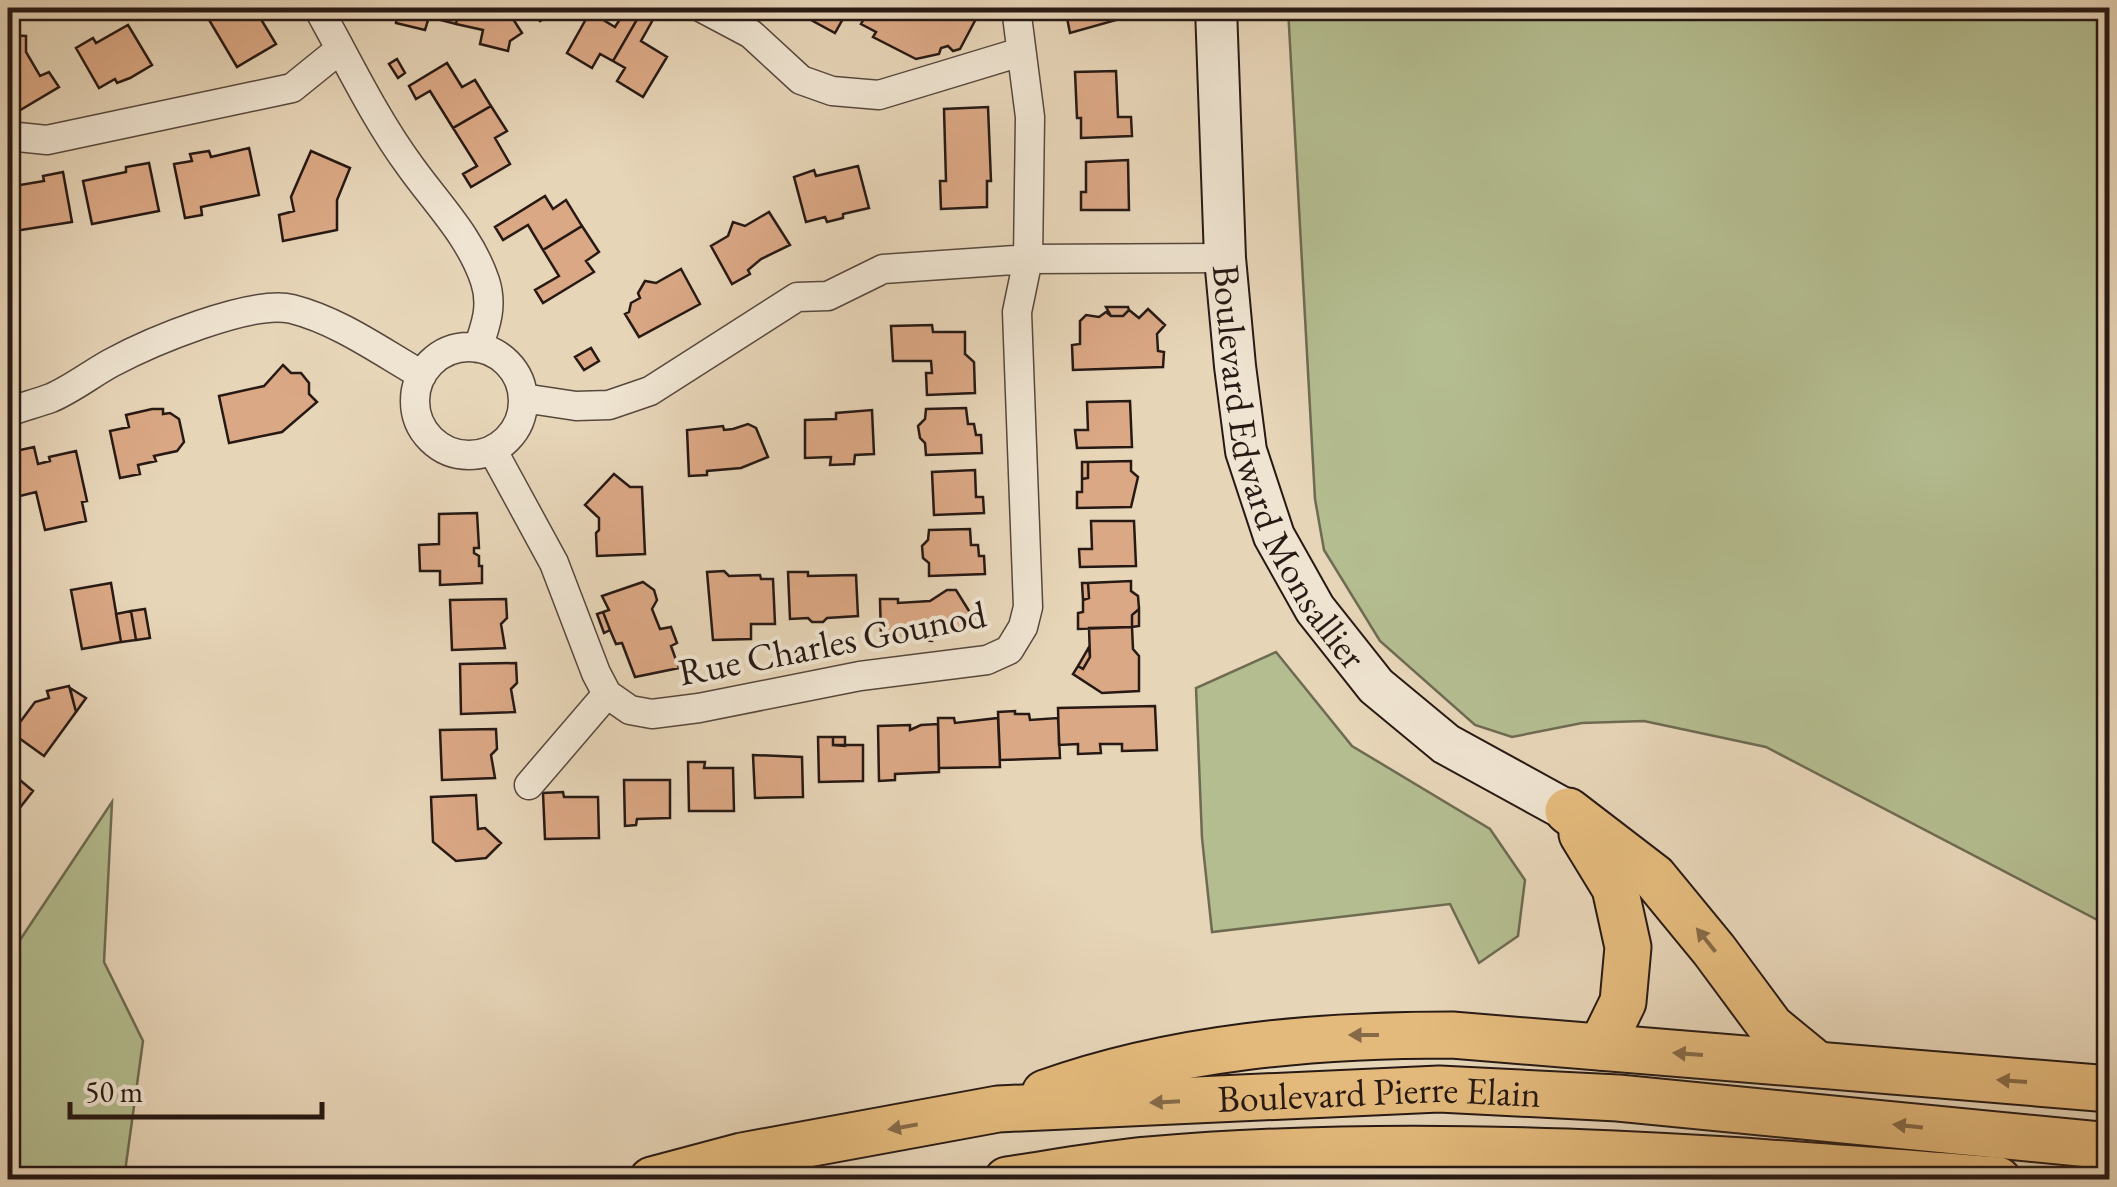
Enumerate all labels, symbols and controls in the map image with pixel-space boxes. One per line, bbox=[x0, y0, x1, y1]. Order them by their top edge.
street label: Boulevard Edward Monsallier bbox=[1202, 262, 1378, 679]
street label: Rue Charles Gounod bbox=[674, 589, 991, 696]
one-way arrow bbox=[1696, 927, 1717, 952]
one-way arrow bbox=[1348, 1027, 1380, 1043]
one-way arrow bbox=[1672, 1046, 1704, 1062]
scale bar bbox=[70, 1057, 322, 1119]
street label: Boulevard Pierre Elain bbox=[1216, 1064, 1542, 1123]
text: 50 m bbox=[85, 1072, 143, 1111]
one-way arrow bbox=[1996, 1073, 2028, 1089]
one-way arrow bbox=[1148, 1094, 1180, 1110]
one-way arrow bbox=[1892, 1118, 1923, 1134]
one-way arrow bbox=[886, 1120, 918, 1135]

